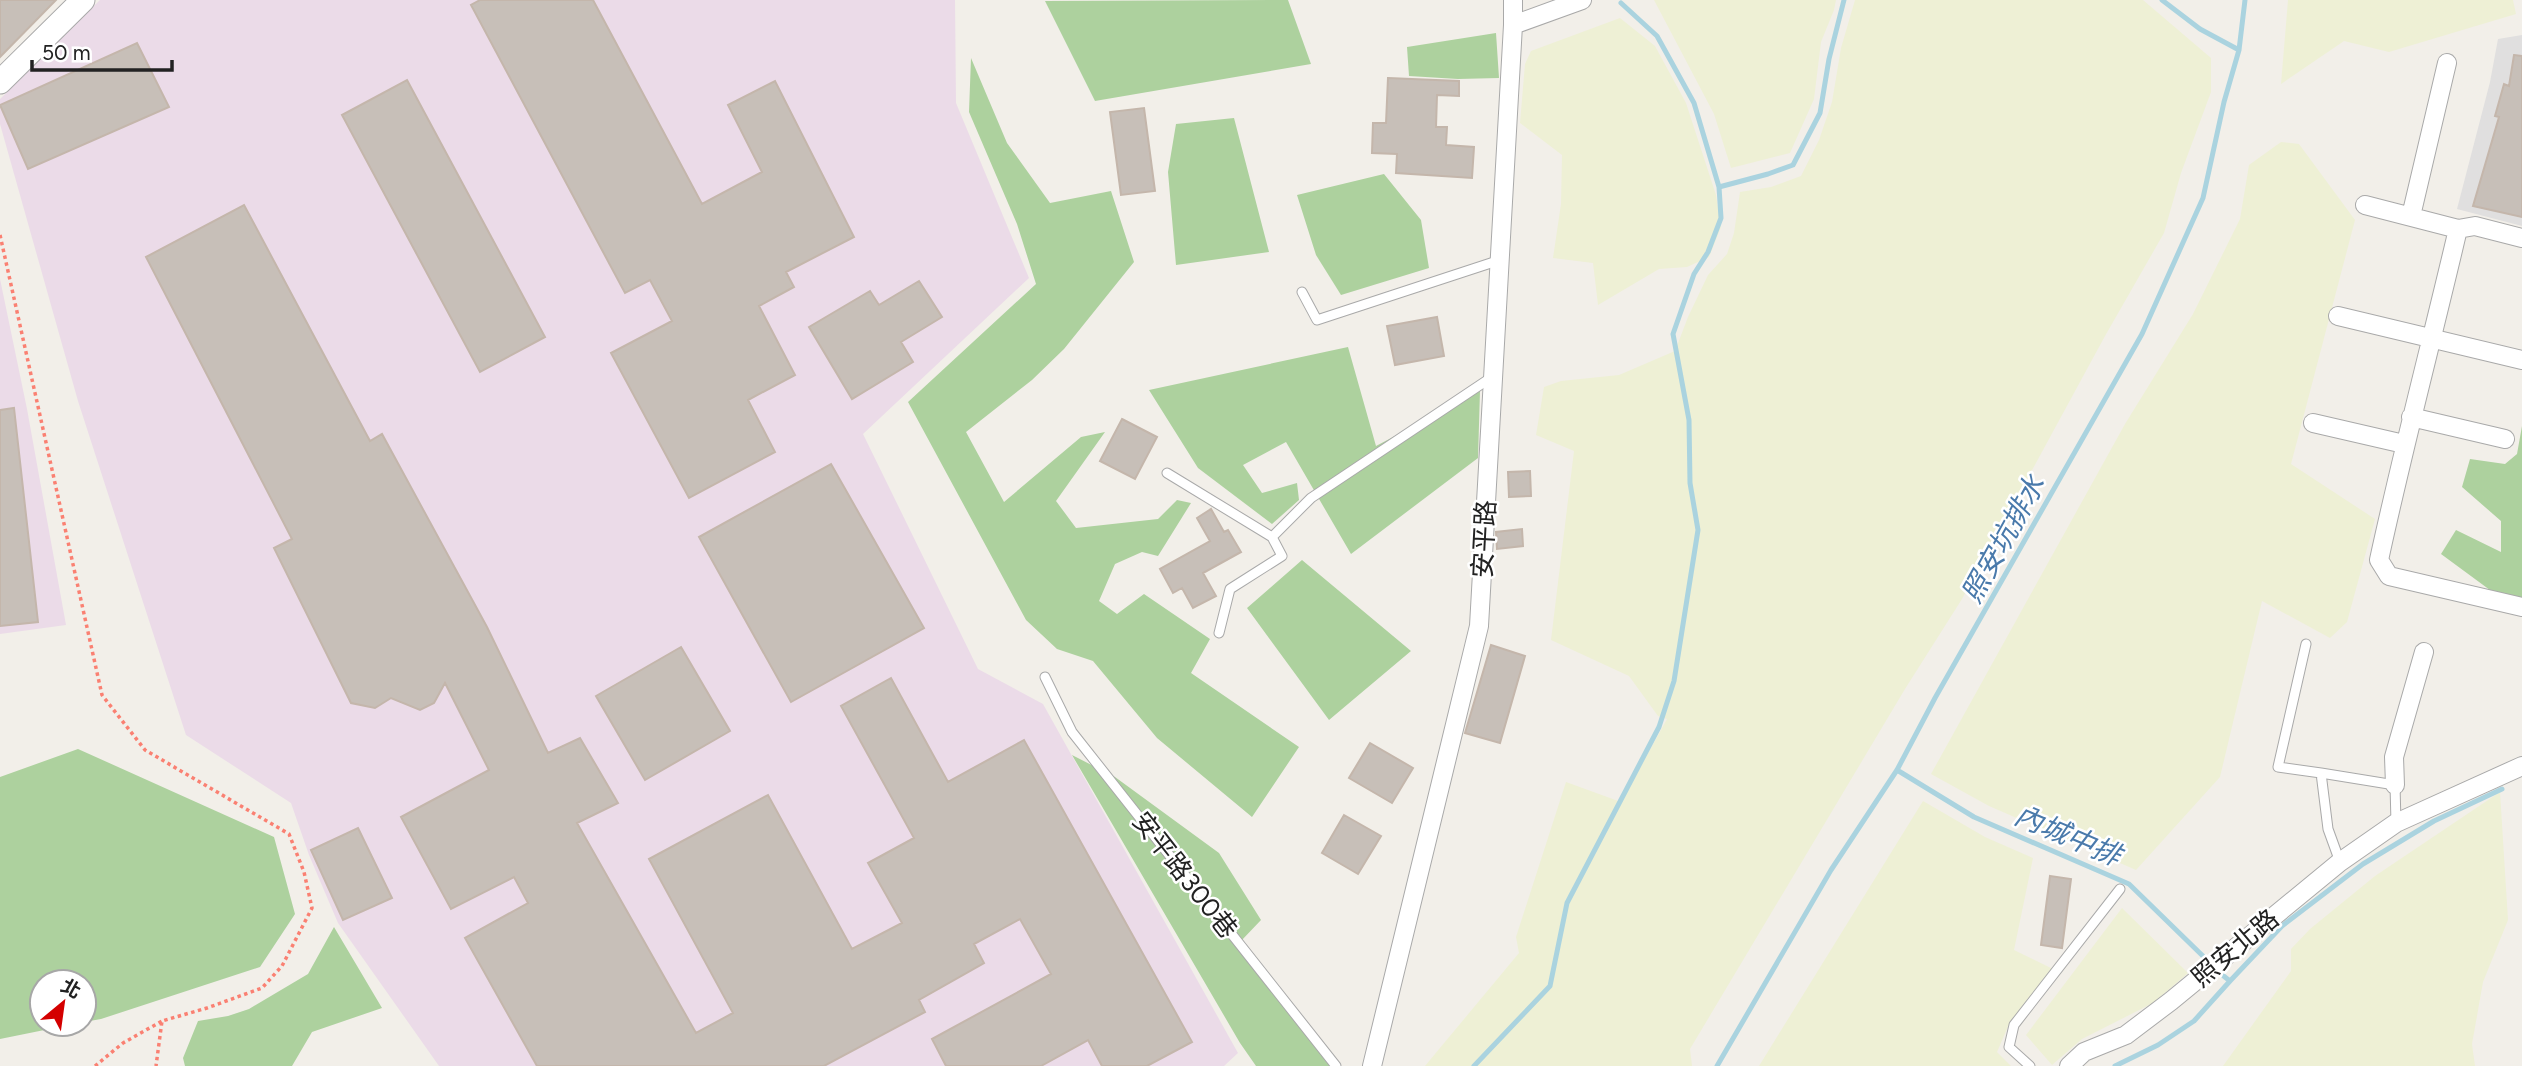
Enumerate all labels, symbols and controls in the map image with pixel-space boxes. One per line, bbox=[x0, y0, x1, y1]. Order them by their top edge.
scale bar bbox=[32, 28, 172, 72]
text: 50 m bbox=[42, 40, 91, 65]
water label: 照安坑排水 bbox=[1954, 468, 2053, 608]
street label: 安平路 bbox=[1466, 499, 1502, 579]
water label: 內城中排 bbox=[2010, 797, 2130, 874]
street label: 安平路300巷 bbox=[1126, 805, 1244, 945]
street label: 照安北路 bbox=[2185, 902, 2285, 994]
north arrow bbox=[28, 968, 98, 1038]
text: 北 bbox=[57, 974, 85, 1003]

